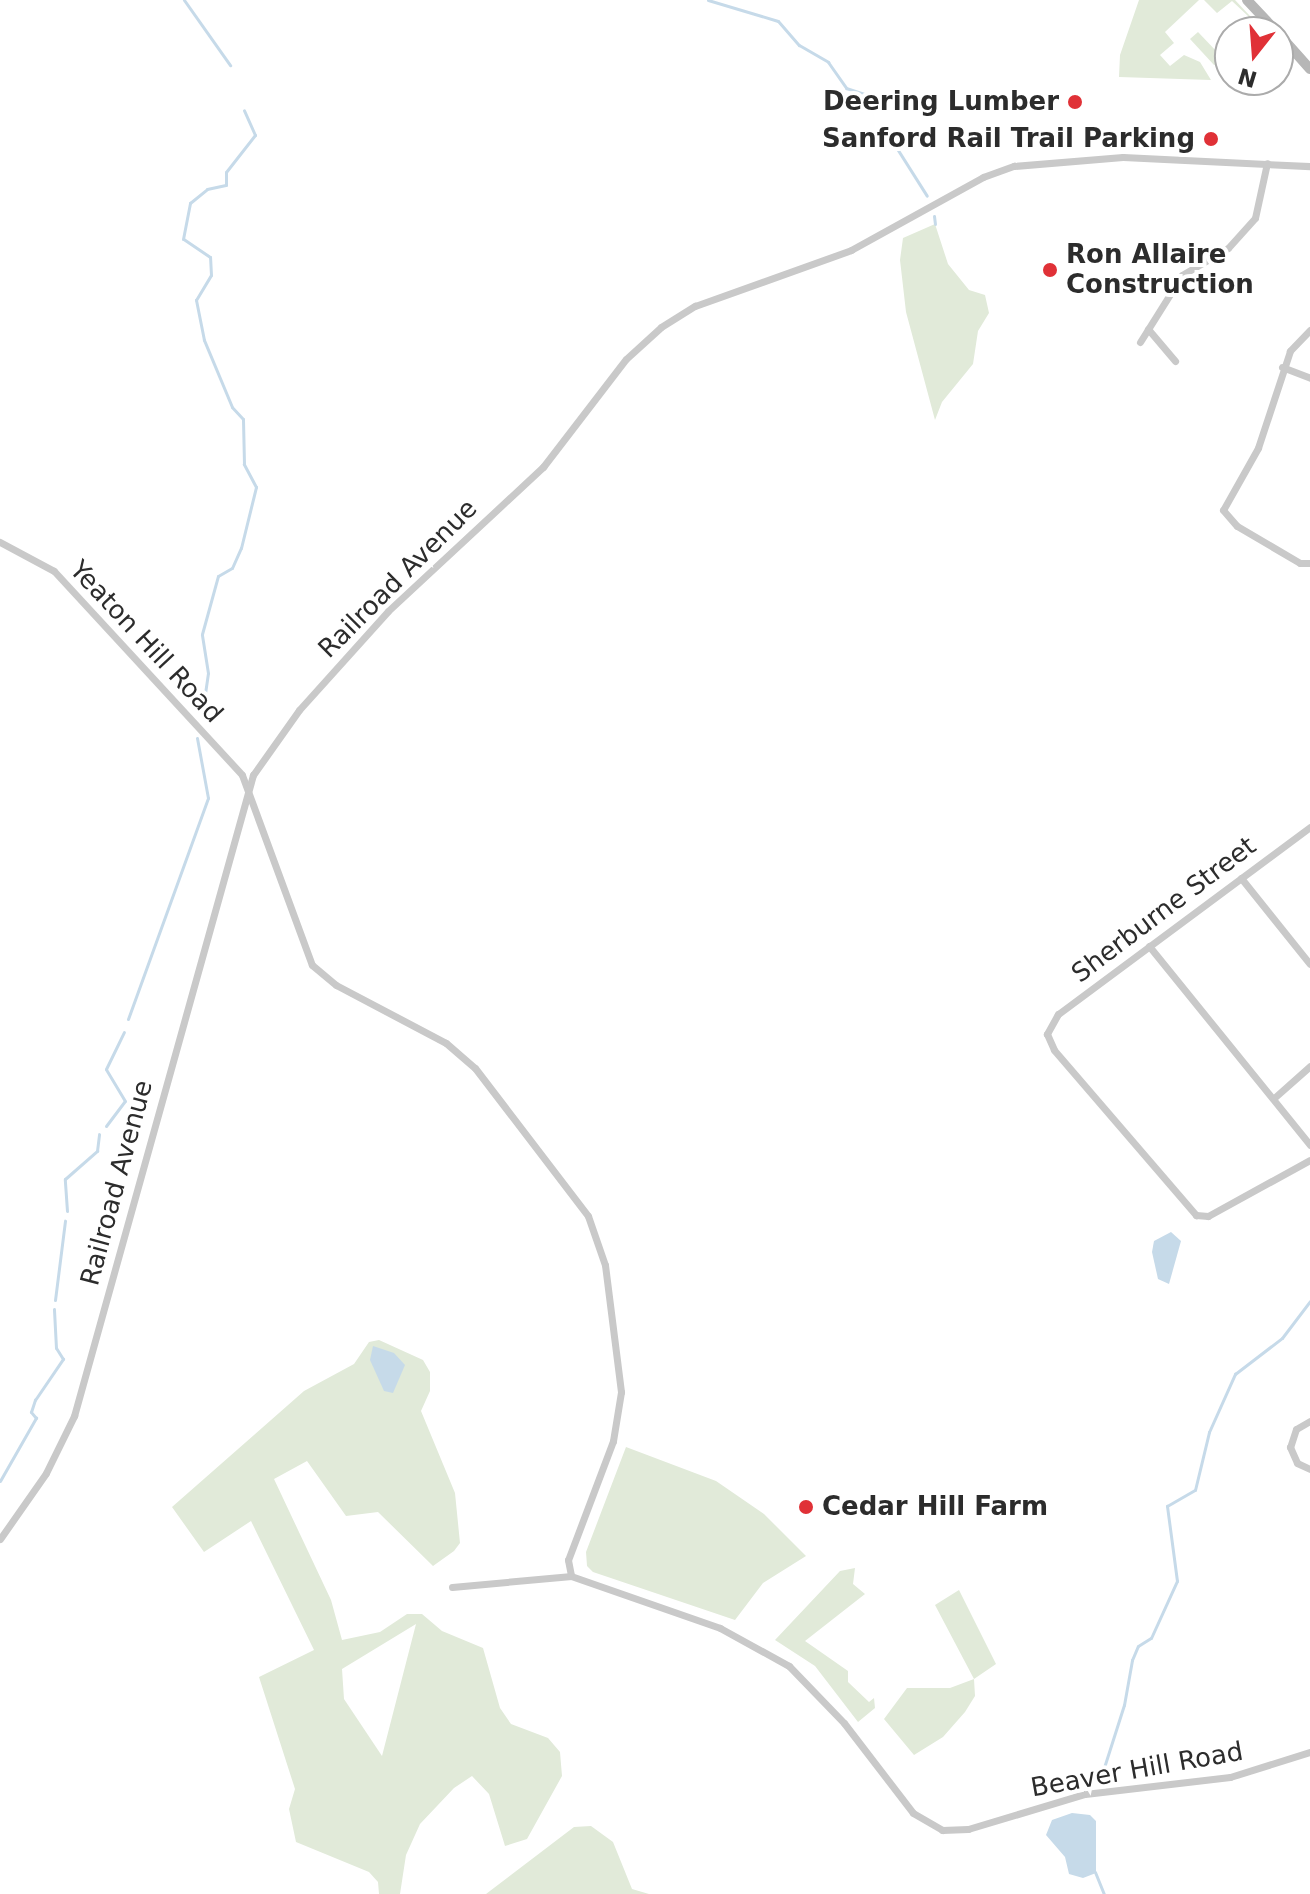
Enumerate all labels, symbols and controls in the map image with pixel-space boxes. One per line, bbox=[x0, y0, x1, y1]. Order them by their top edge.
north arrow bbox=[1214, 16, 1294, 96]
text: N bbox=[1235, 63, 1260, 92]
place label: Deering Lumber bbox=[823, 86, 1059, 118]
marker: Deering Lumber bbox=[1066, 93, 1084, 111]
place label: Sanford Rail Trail Parking bbox=[822, 123, 1195, 155]
marker: Sanford Rail Trail Parking bbox=[1202, 130, 1220, 148]
place label: Ron Allaire Construction bbox=[1066, 239, 1254, 300]
marker: Ron Allaire Construction bbox=[1041, 261, 1059, 279]
street label: Railroad Avenue bbox=[312, 493, 484, 665]
street label: Yeaton Hill Road bbox=[63, 555, 229, 729]
street label: Sherburne Street bbox=[1066, 831, 1262, 989]
street label: Railroad Avenue bbox=[75, 1077, 159, 1289]
place label: Cedar Hill Farm bbox=[822, 1491, 1048, 1523]
marker: Cedar Hill Farm bbox=[797, 1498, 815, 1516]
street label: Beaver Hill Road bbox=[1029, 1736, 1245, 1804]

